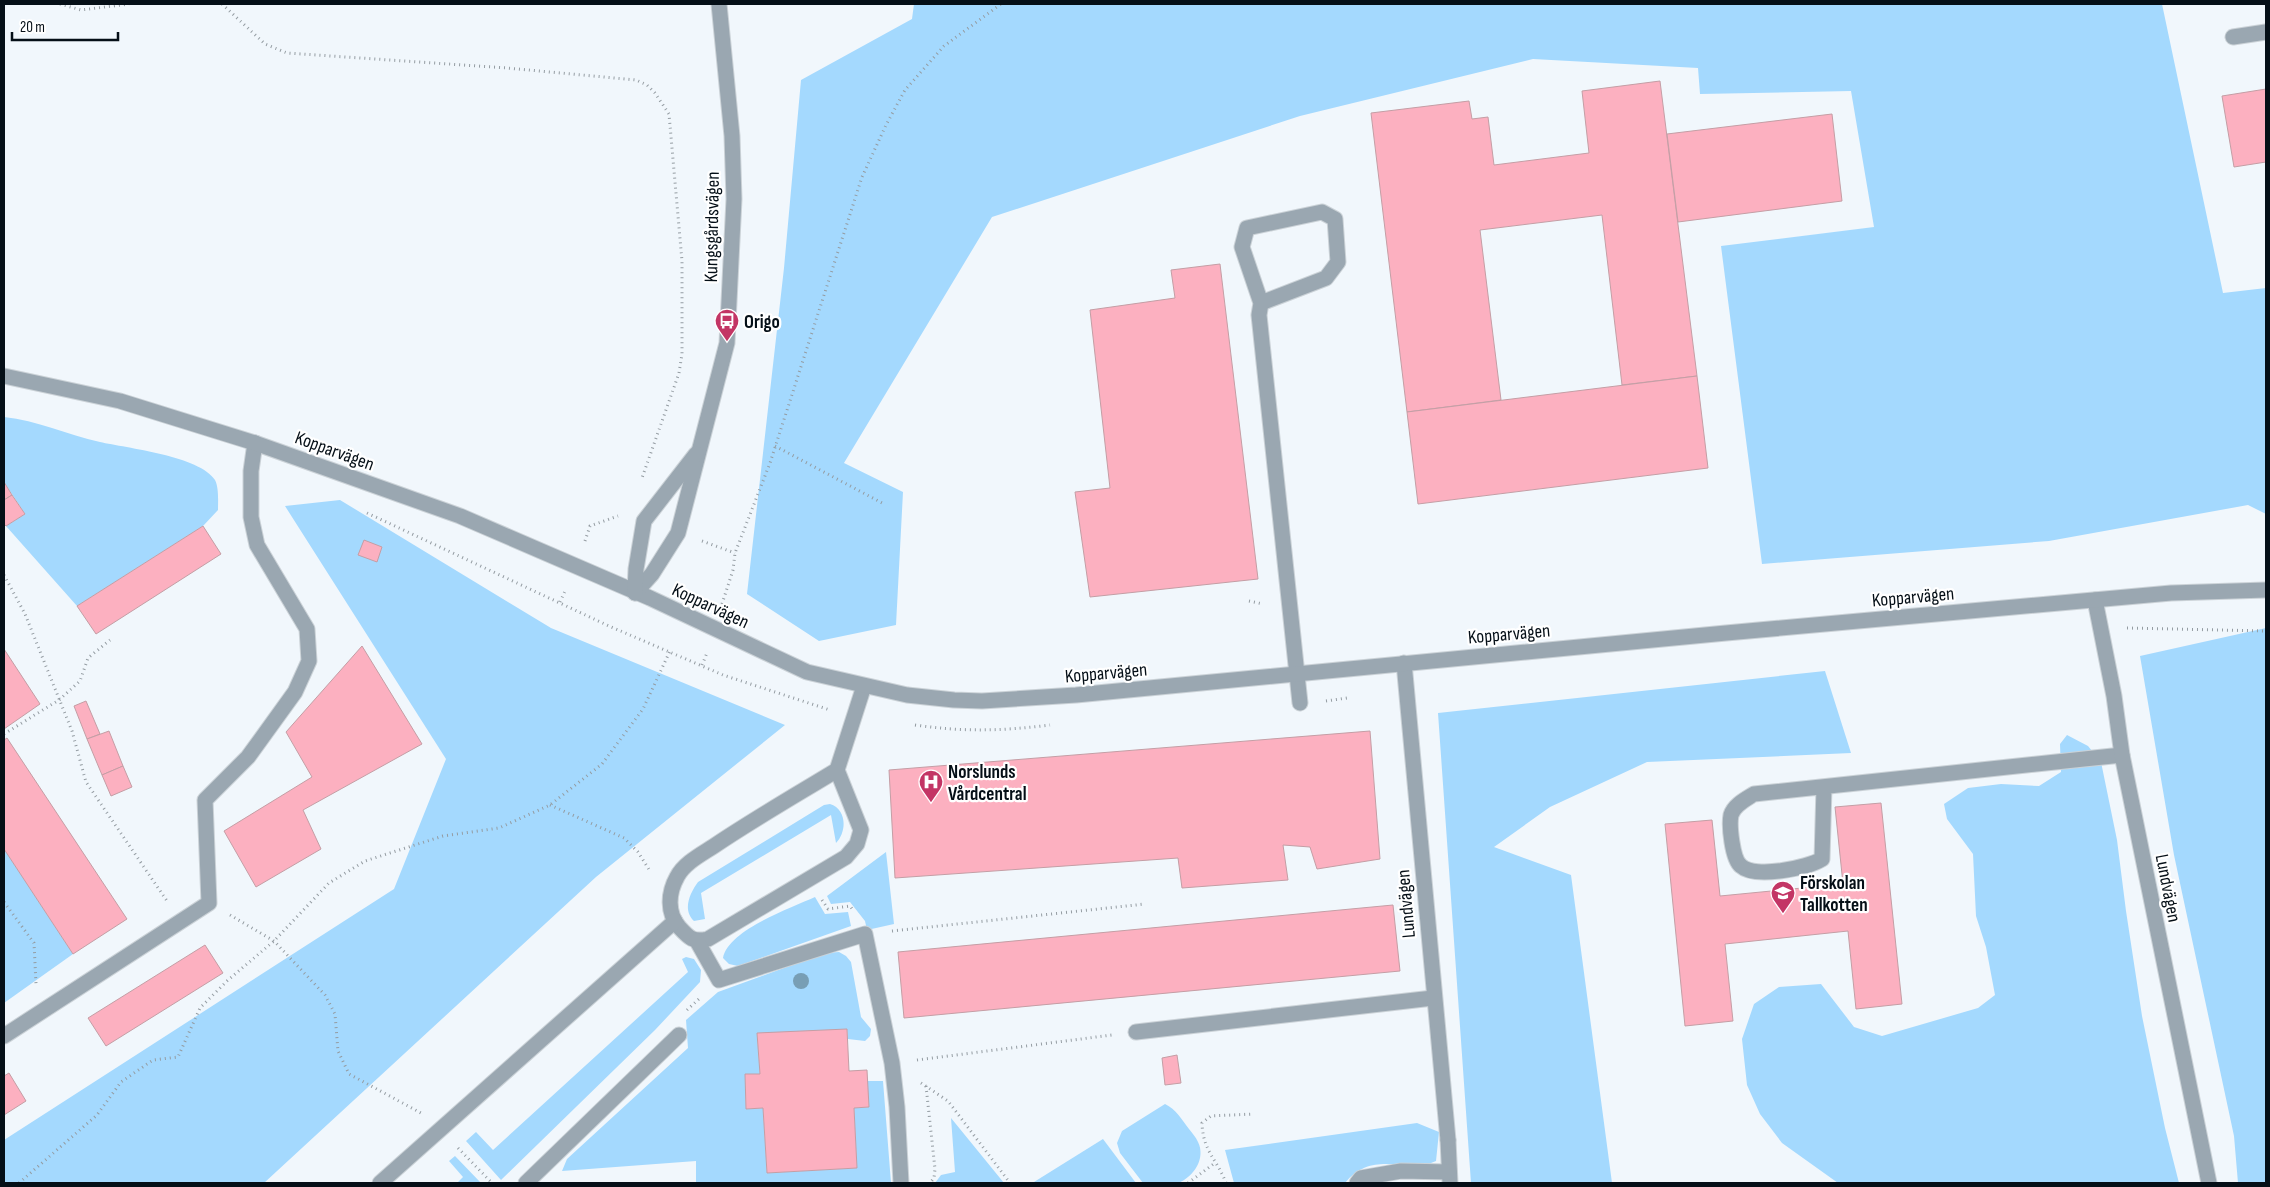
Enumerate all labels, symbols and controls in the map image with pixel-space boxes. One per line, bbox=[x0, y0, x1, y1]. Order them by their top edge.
scale bar bbox=[12, 10, 119, 42]
text: 20 m bbox=[20, 18, 45, 37]
street label: Kungsgårdsvägen bbox=[700, 171, 725, 283]
bus stop icon: Origo bbox=[714, 308, 740, 342]
place label: Origo bbox=[744, 311, 780, 334]
street label: Kopparvägen bbox=[292, 427, 377, 476]
street label: Kopparvägen bbox=[668, 579, 753, 634]
street label: Kopparvägen bbox=[1871, 582, 1955, 613]
street label: Kopparvägen bbox=[1467, 619, 1551, 650]
street label: Kopparvägen bbox=[1064, 658, 1148, 689]
place label: Norslunds Vårdcentral bbox=[948, 761, 1027, 806]
hospital icon: Norslunds Vårdcentral bbox=[918, 769, 944, 803]
street label: Lundvägen bbox=[2150, 852, 2185, 924]
street label: Lundvägen bbox=[1392, 869, 1421, 939]
place label: Förskolan Tallkotten bbox=[1800, 872, 1868, 917]
school or university icon: Förskolan Tallkotten bbox=[1770, 880, 1796, 914]

